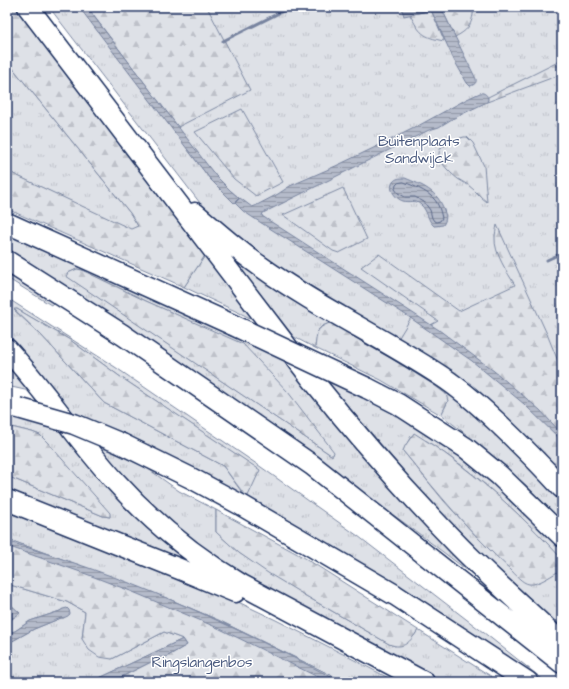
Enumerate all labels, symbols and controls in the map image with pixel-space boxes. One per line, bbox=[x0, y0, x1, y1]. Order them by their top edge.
park label: Buitenplaats Sandwijck bbox=[378, 131, 460, 169]
park label: Ringslangenbos bbox=[152, 652, 253, 674]

